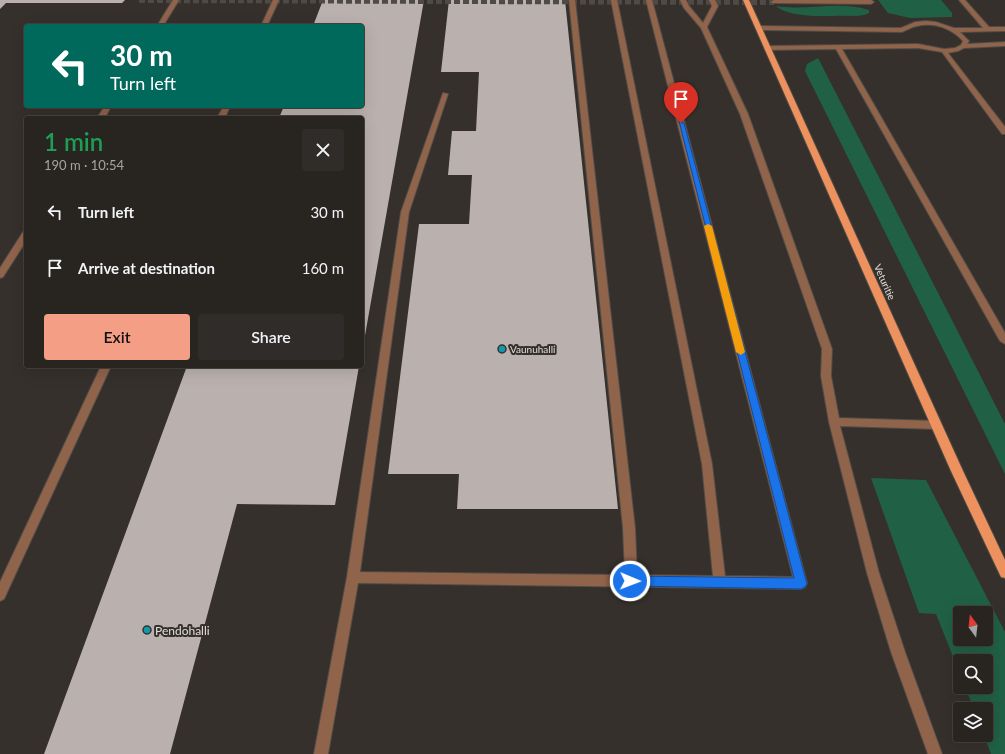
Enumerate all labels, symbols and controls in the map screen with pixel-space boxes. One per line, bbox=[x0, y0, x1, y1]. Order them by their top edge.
text: 30 m bbox=[110, 38, 173, 72]
icon: left bbox=[44, 40, 96, 92]
text: Turn left bbox=[110, 72, 176, 94]
pin bbox=[664, 82, 698, 123]
icon: arrive bbox=[670, 88, 692, 110]
text: 1 min bbox=[44, 127, 103, 156]
button: close bbox=[302, 129, 344, 171]
text: 190 m · 10:54 bbox=[44, 157, 124, 173]
icon: left bbox=[44, 201, 66, 223]
text: Turn left bbox=[78, 203, 134, 221]
text: 30 m bbox=[310, 203, 344, 221]
icon: arrive bbox=[44, 257, 66, 279]
text: Arrive at destination bbox=[78, 259, 215, 277]
text: 160 m bbox=[302, 259, 344, 277]
street label: Veturitie bbox=[872, 262, 898, 302]
button: Exit bbox=[44, 314, 190, 360]
button: Share bbox=[198, 314, 344, 360]
place label: Vaunuhalli bbox=[510, 343, 555, 355]
marker: Vaunuhalli bbox=[497, 344, 507, 354]
position arrow bbox=[609, 560, 651, 602]
north arrow bbox=[953, 606, 993, 646]
map controls bbox=[953, 606, 993, 742]
place label: Pendohalli bbox=[155, 623, 210, 638]
marker: Pendohalli bbox=[142, 625, 152, 635]
button: search bbox=[953, 654, 993, 694]
button: layers bbox=[953, 702, 993, 742]

